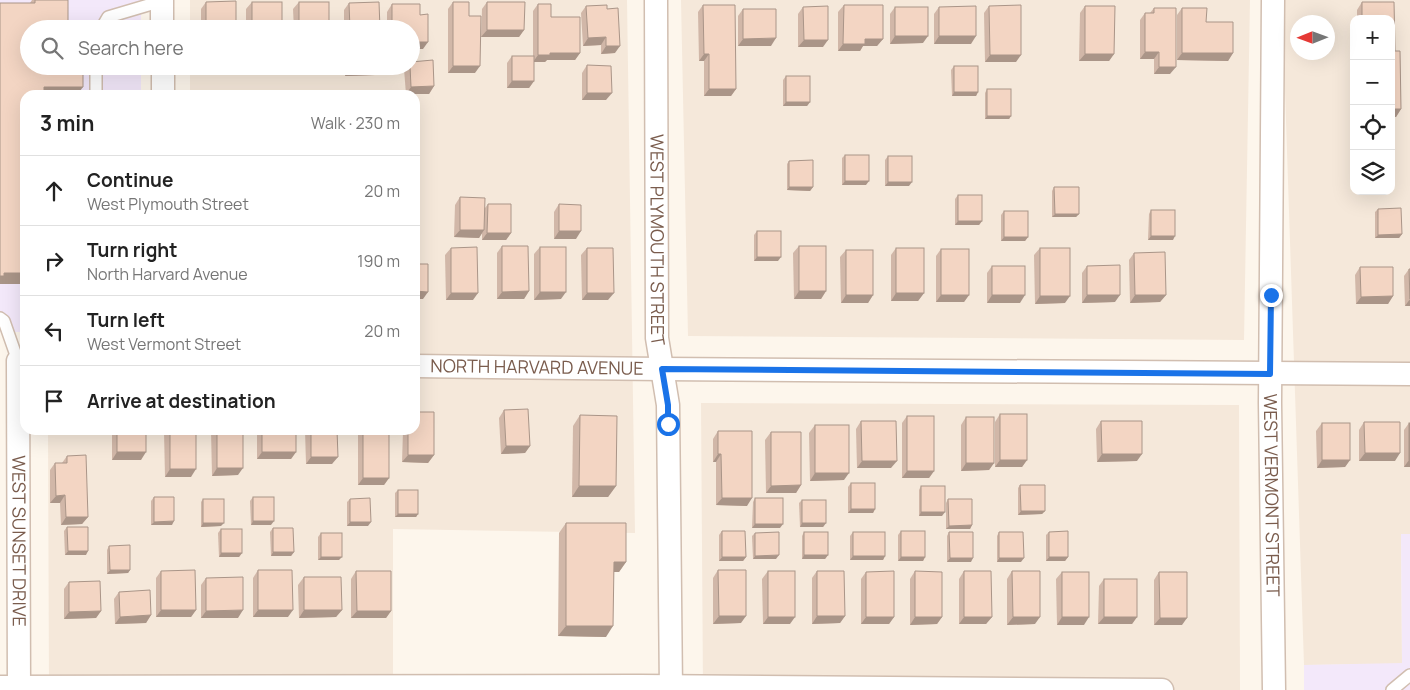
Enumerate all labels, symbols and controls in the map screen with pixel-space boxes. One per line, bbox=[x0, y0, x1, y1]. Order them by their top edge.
north arrow bbox=[1290, 15, 1335, 60]
map controls bbox=[1350, 15, 1395, 195]
button: + bbox=[1350, 15, 1395, 60]
search box bbox=[20, 20, 420, 75]
icon: search bbox=[38, 34, 66, 62]
text: Search here bbox=[78, 35, 184, 61]
button: − bbox=[1350, 60, 1395, 105]
button: locate bbox=[1350, 105, 1395, 150]
text: 3 min bbox=[40, 109, 94, 137]
text: Walk · 230 m bbox=[311, 112, 400, 134]
street label: WEST PLYMOUTH STREET bbox=[645, 134, 671, 348]
button: layers bbox=[1350, 150, 1395, 195]
text: Continue bbox=[87, 167, 173, 193]
icon: ahead bbox=[40, 177, 68, 205]
text: 20 m bbox=[364, 180, 400, 202]
text: West Plymouth Street bbox=[87, 193, 249, 215]
text: Turn right bbox=[87, 237, 177, 263]
icon: right bbox=[40, 247, 68, 275]
text: 190 m bbox=[357, 250, 400, 272]
text: North Harvard Avenue bbox=[87, 263, 248, 285]
route end bbox=[1260, 284, 1283, 307]
text: Turn left bbox=[87, 307, 165, 333]
icon: left bbox=[40, 317, 68, 345]
text: 20 m bbox=[364, 320, 400, 342]
text: West Vermont Street bbox=[87, 333, 241, 355]
street label: NORTH HARVARD AVENUE bbox=[430, 353, 644, 380]
icon: arrive bbox=[40, 387, 68, 415]
text: Arrive at destination bbox=[87, 388, 276, 414]
street label: WEST VERMONT STREET bbox=[1259, 393, 1286, 597]
route start bbox=[657, 413, 680, 436]
street label: WEST SUNSET DRIVE bbox=[7, 455, 32, 627]

